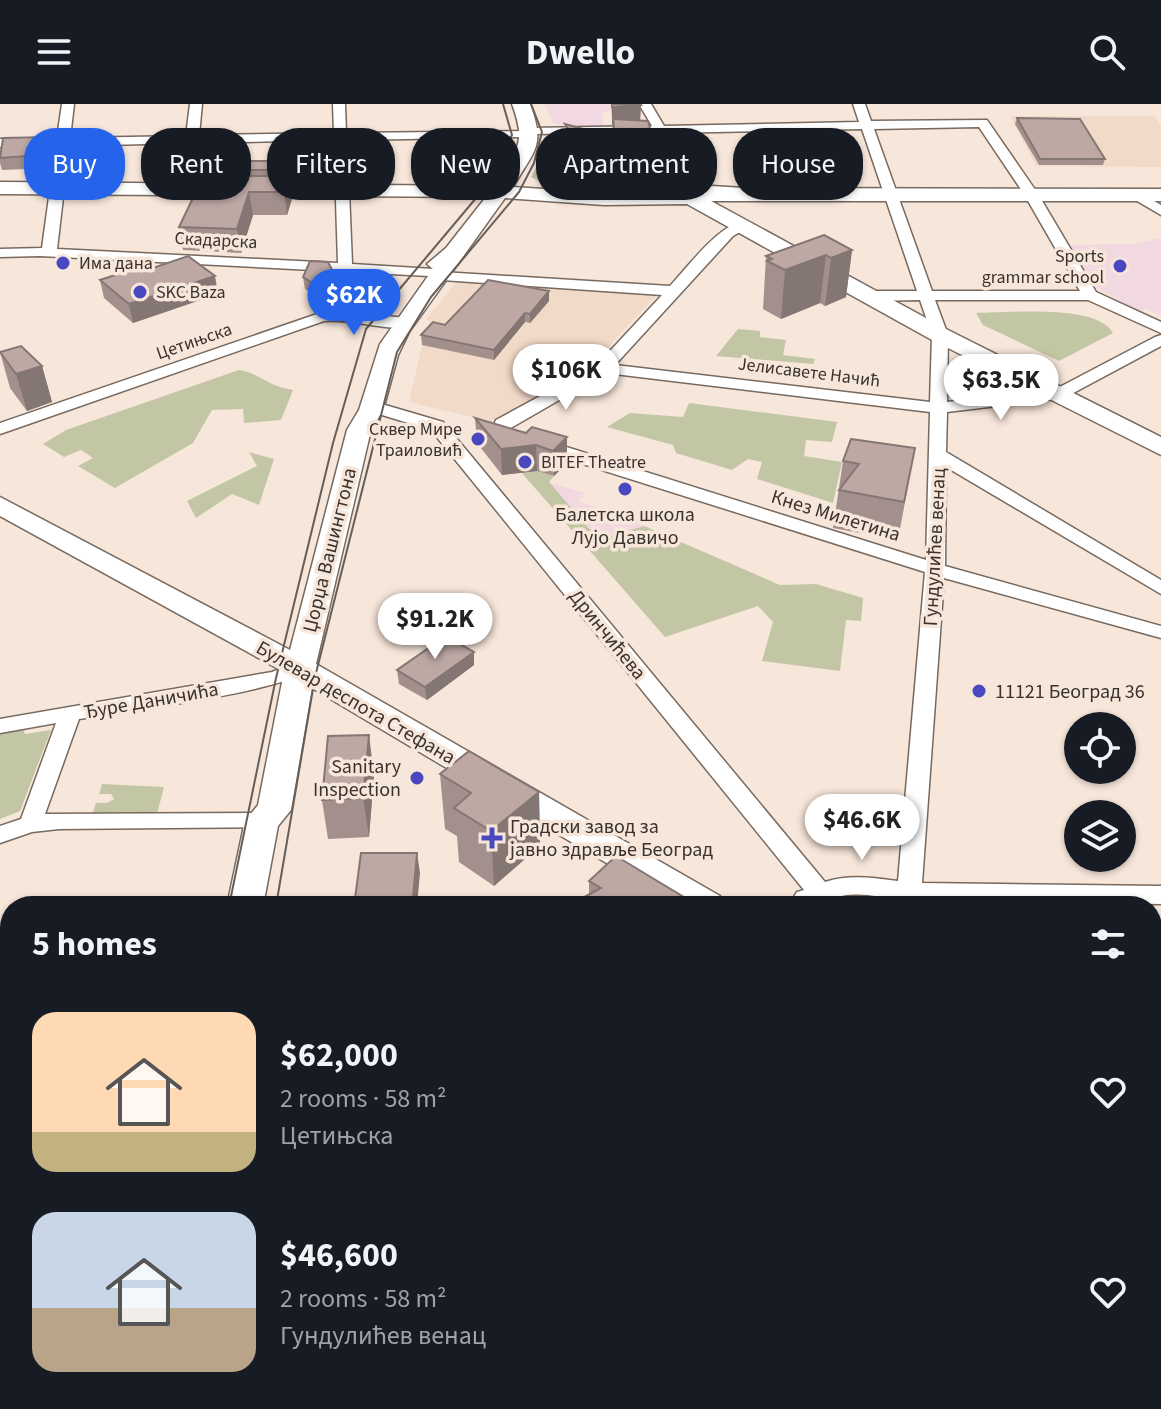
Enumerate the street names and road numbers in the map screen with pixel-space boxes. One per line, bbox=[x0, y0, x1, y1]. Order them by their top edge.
street label: Скадарска bbox=[174, 226, 258, 255]
street label: Цетињска bbox=[153, 317, 235, 366]
street label: Јелисавете Начић bbox=[737, 351, 881, 394]
street label: Џорџа Вашингтона bbox=[296, 465, 364, 635]
street label: Гундулићев венац bbox=[917, 467, 953, 627]
street label: Кнез Милетина bbox=[768, 483, 904, 549]
street label: Дринчићева bbox=[562, 583, 652, 686]
street label: Булевар деспота Стефана bbox=[251, 634, 460, 771]
street label: Ђуре Даничића bbox=[82, 675, 220, 727]

